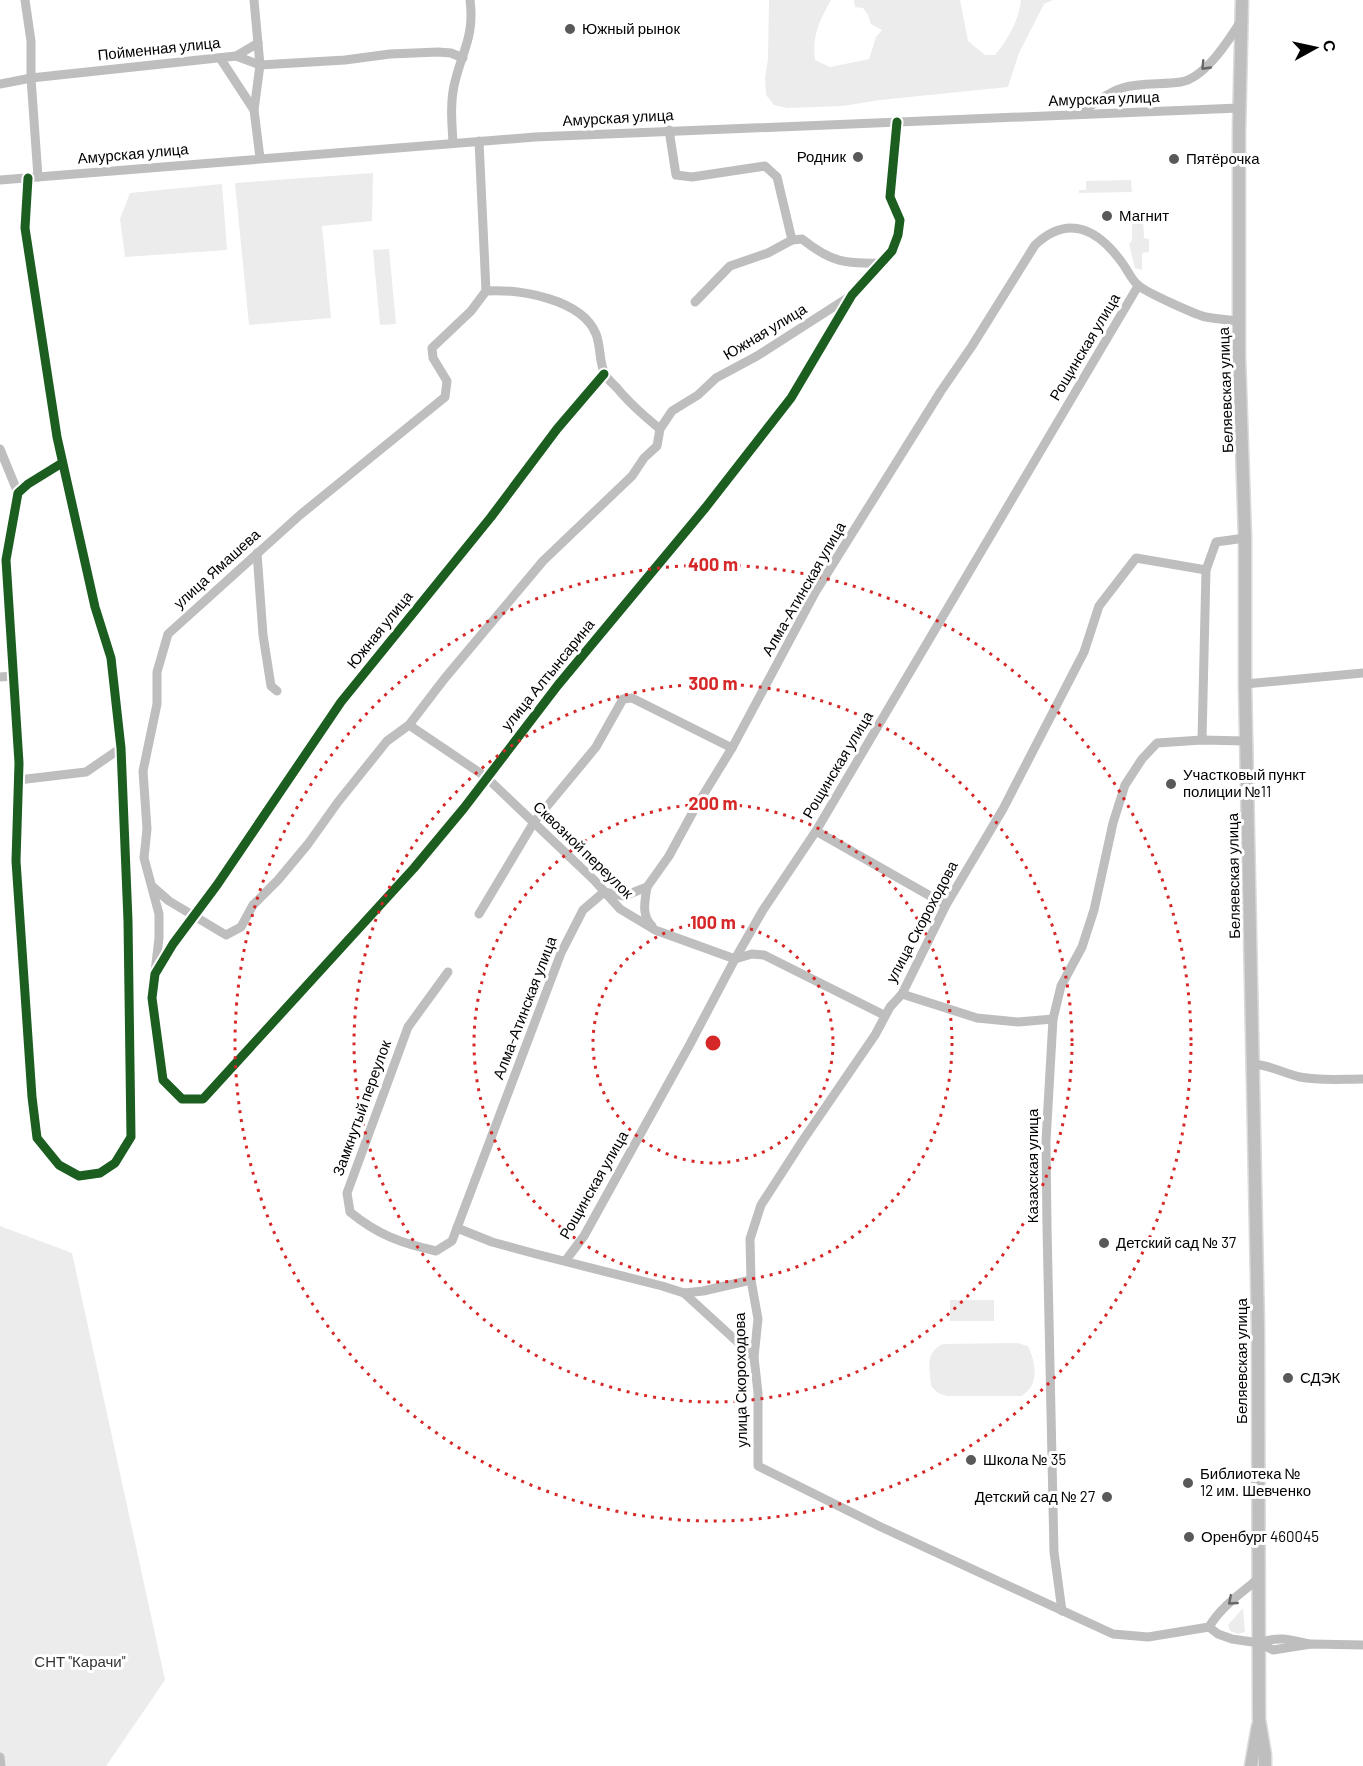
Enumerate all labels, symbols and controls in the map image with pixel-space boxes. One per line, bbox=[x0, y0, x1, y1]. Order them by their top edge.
north arrow bbox=[1285, 18, 1345, 78]
place label: Южный рынок bbox=[582, 19, 680, 37]
marker: Южный рынок bbox=[563, 22, 577, 36]
street label: Пойменная улица bbox=[97, 33, 222, 63]
text: С bbox=[1320, 39, 1341, 53]
one-way arrow bbox=[1202, 59, 1213, 70]
street label: Амурская улица bbox=[1048, 87, 1161, 109]
street label: Амурская улица bbox=[562, 105, 675, 129]
street label: Амурская улица bbox=[77, 139, 190, 167]
place label: Родник bbox=[797, 147, 846, 165]
place label: Пятёрочка bbox=[1186, 149, 1260, 167]
marker: Родник bbox=[851, 150, 865, 164]
marker: Пятёрочка bbox=[1167, 152, 1181, 166]
place label: Магнит bbox=[1119, 206, 1169, 224]
marker: Магнит bbox=[1100, 209, 1114, 223]
street label: Рощинская улица bbox=[1045, 289, 1124, 403]
street label: Южная улица bbox=[719, 299, 810, 363]
street label: Беляевская улица bbox=[1214, 326, 1236, 453]
street label: Алма-Атинская улица bbox=[757, 518, 849, 659]
street label: улица Ямашева bbox=[169, 524, 264, 612]
text: 400 m bbox=[688, 553, 738, 575]
street label: Южная улица bbox=[343, 587, 416, 672]
street label: улица Алтынсарина bbox=[497, 615, 598, 734]
text: 300 m bbox=[689, 672, 737, 694]
street label: Рощинская улица bbox=[798, 707, 877, 821]
place label: Участковый пункт полиции №11 bbox=[1183, 765, 1306, 800]
marker: Участковый пункт полиции №11 bbox=[1164, 777, 1178, 791]
text: 200 m bbox=[688, 792, 738, 814]
street label: Сквозной переулок bbox=[530, 797, 638, 902]
street label: Беляевская улица bbox=[1223, 812, 1243, 939]
street label: улица Скороходова bbox=[881, 857, 961, 985]
text: 100 m bbox=[690, 911, 736, 933]
street label: Алма-Атинская улица bbox=[488, 933, 560, 1082]
centre of rings bbox=[703, 1033, 723, 1053]
street label: Замкнутый переулок bbox=[328, 1037, 394, 1178]
street label: Казахская улица bbox=[1023, 1108, 1041, 1223]
street label: Рощинская улица bbox=[555, 1127, 632, 1242]
place label: Детский сад № 37 bbox=[1116, 1233, 1236, 1251]
marker: Детский сад № 37 bbox=[1097, 1236, 1111, 1250]
street label: Беляевская улица bbox=[1232, 1297, 1250, 1424]
street label: улица Скороходова bbox=[730, 1312, 750, 1448]
place label: СДЭК bbox=[1300, 1368, 1340, 1386]
marker: СДЭК bbox=[1281, 1371, 1295, 1385]
place label: Школа № 35 bbox=[983, 1450, 1066, 1468]
marker: Школа № 35 bbox=[964, 1453, 978, 1467]
place label: Библиотека № 12 им. Шевченко bbox=[1200, 1464, 1311, 1499]
marker: Библиотека № 12 им. Шевченко bbox=[1181, 1476, 1195, 1490]
place label: Детский сад № 27 bbox=[975, 1487, 1095, 1505]
marker: Детский сад № 27 bbox=[1100, 1490, 1114, 1504]
place label: Оренбург 460045 bbox=[1201, 1527, 1319, 1545]
marker: Оренбург 460045 bbox=[1182, 1530, 1196, 1544]
one-way arrow bbox=[1227, 1594, 1238, 1605]
park label: СНТ "Карачи" bbox=[34, 1652, 126, 1670]

